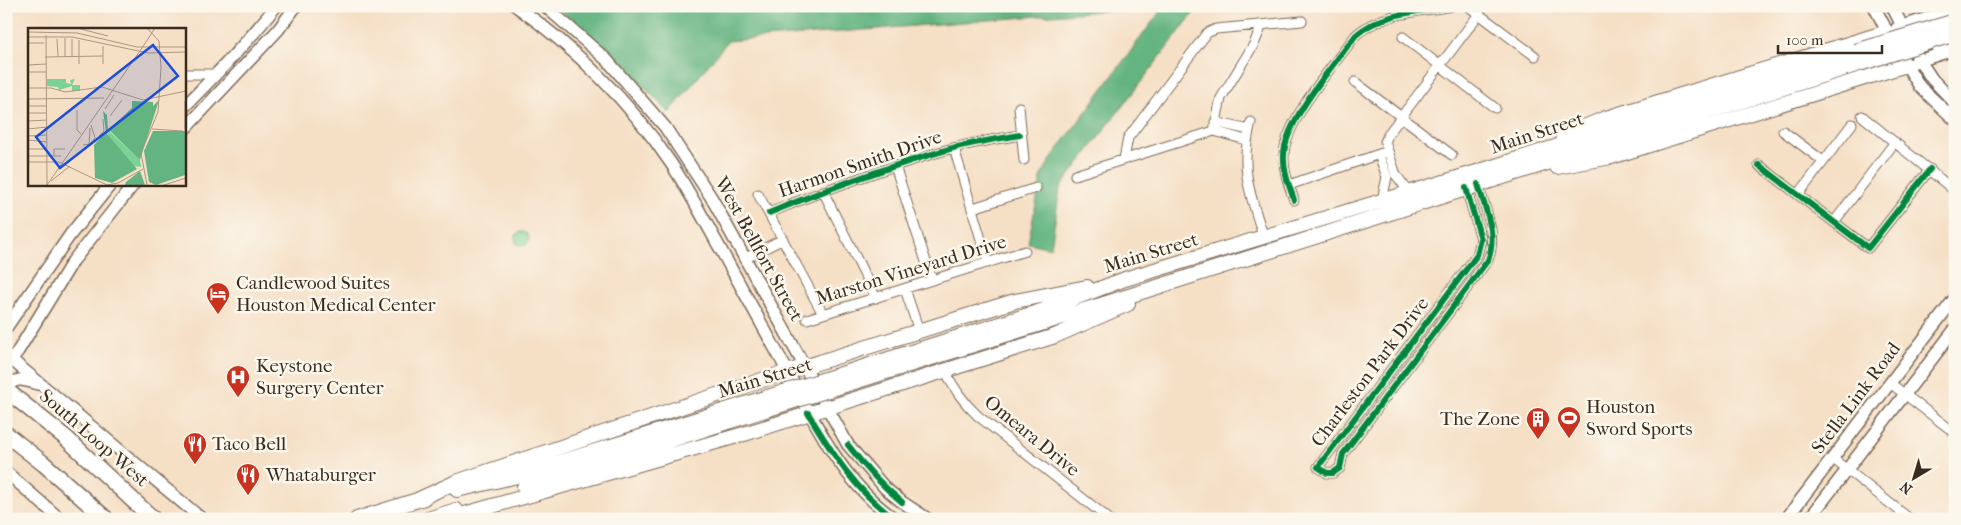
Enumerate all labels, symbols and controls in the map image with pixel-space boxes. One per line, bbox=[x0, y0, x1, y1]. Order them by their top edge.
scale bar bbox=[1778, 22, 1882, 54]
inset map bbox=[28, 28, 185, 185]
text: 100 m bbox=[1786, 31, 1824, 49]
street label: Main Street bbox=[1487, 107, 1587, 158]
street label: Harmon Smith Drive bbox=[775, 126, 945, 202]
street label: West Bellfort Street bbox=[710, 172, 808, 325]
street label: Main Street bbox=[1101, 228, 1201, 278]
street label: Marston Vineyard Drive bbox=[813, 231, 1009, 309]
place label: Candlewood Suites Houston Medical Center bbox=[236, 272, 437, 316]
hotel icon: Candlewood Suites Houston Medical Center bbox=[205, 281, 231, 315]
street label: Charleston Park Drive bbox=[1307, 293, 1433, 451]
street label: Stella Link Road bbox=[1807, 338, 1905, 458]
street label: Main Street bbox=[715, 353, 815, 403]
place label: Keystone Surgery Center bbox=[256, 355, 385, 399]
hospital icon: Keystone Surgery Center bbox=[225, 364, 251, 398]
street label: South Loop West bbox=[35, 385, 153, 491]
street label: Omeara Drive bbox=[980, 391, 1084, 481]
place label: Houston Sword Sports bbox=[1586, 396, 1693, 440]
sports icon: Houston Sword Sports bbox=[1556, 405, 1582, 439]
building icon: The Zone bbox=[1525, 406, 1551, 440]
place label: The Zone bbox=[1440, 408, 1520, 430]
restaurant icon: Taco Bell bbox=[182, 431, 208, 465]
place label: Taco Bell bbox=[212, 433, 286, 455]
north arrow bbox=[1888, 452, 1938, 502]
restaurant icon: Whataburger bbox=[235, 462, 261, 496]
place label: Whataburger bbox=[265, 464, 377, 486]
text: N bbox=[1897, 478, 1916, 498]

